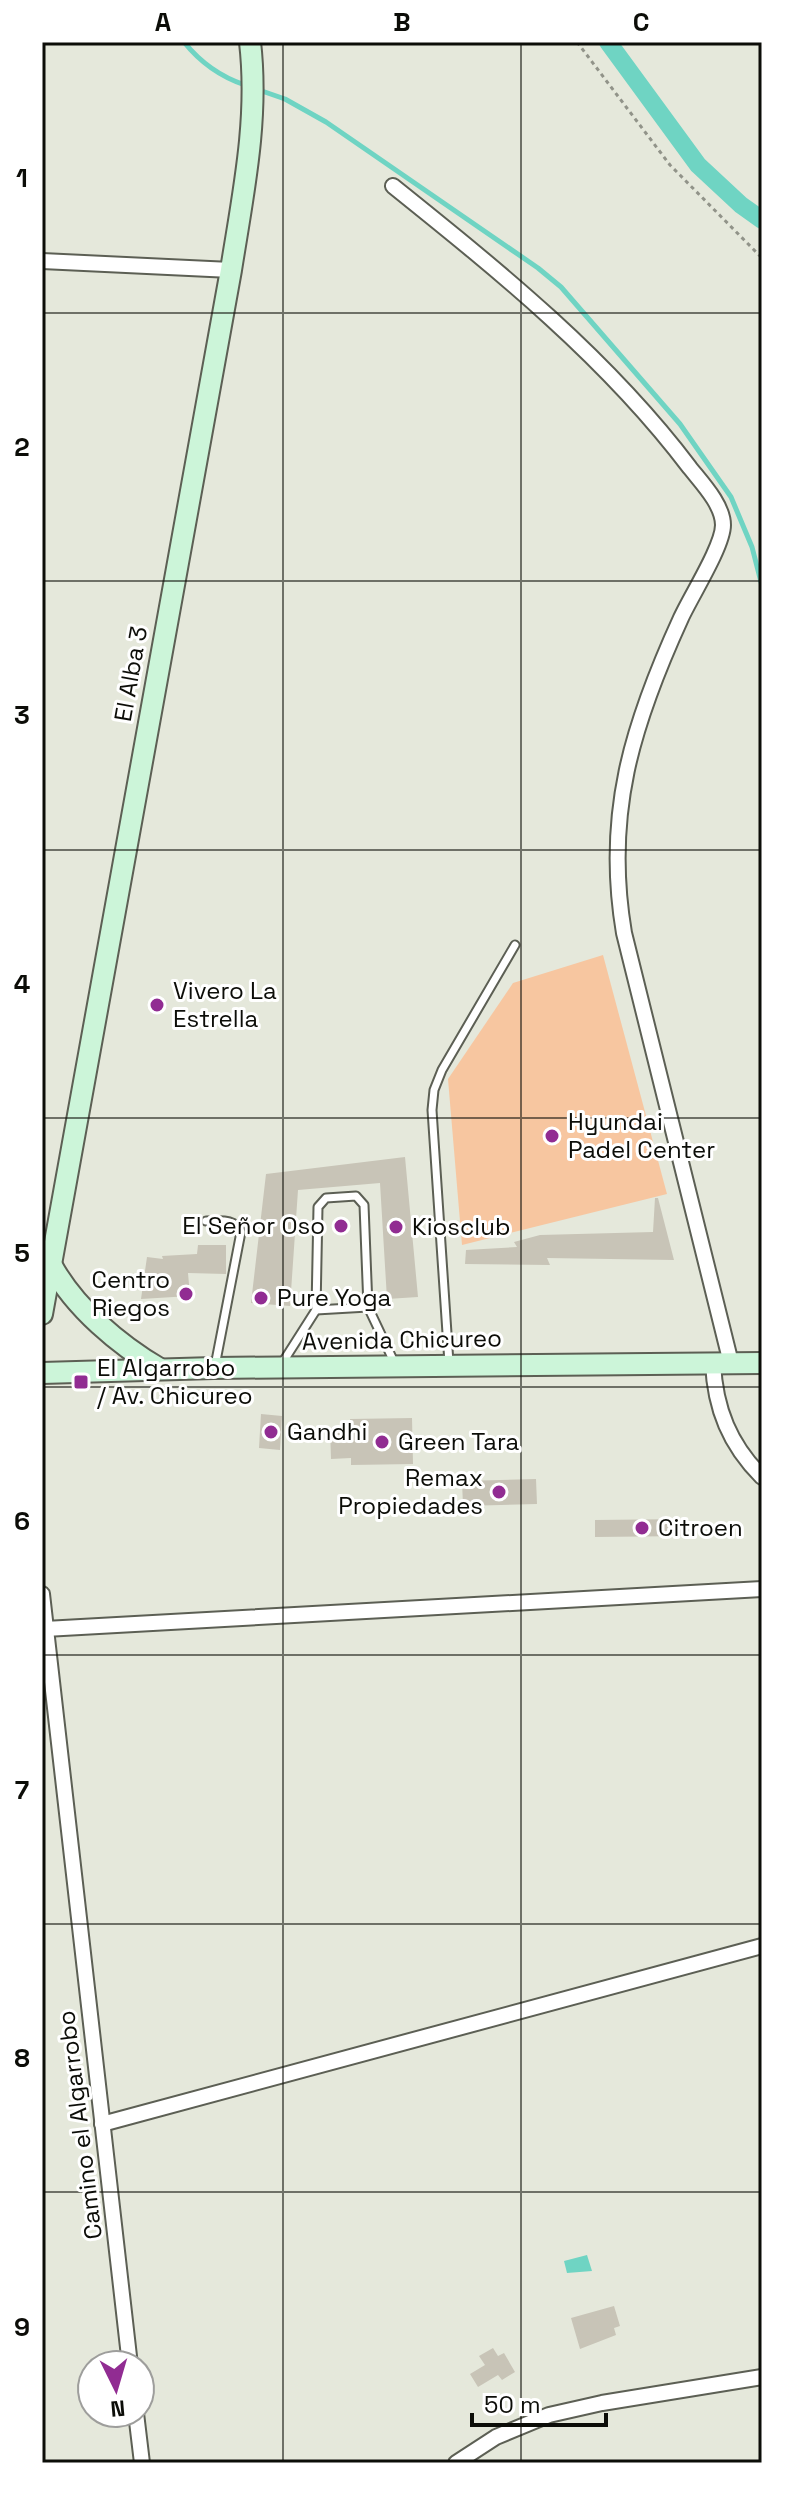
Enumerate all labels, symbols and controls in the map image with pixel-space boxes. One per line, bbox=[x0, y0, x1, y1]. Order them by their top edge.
text: A bbox=[155, 5, 172, 39]
text: B bbox=[393, 5, 411, 39]
text: C bbox=[633, 5, 649, 39]
text: 1 bbox=[16, 161, 28, 195]
text: 2 bbox=[14, 430, 30, 464]
street label: El Alba 3 bbox=[107, 624, 154, 724]
text: 3 bbox=[14, 698, 30, 732]
text: 4 bbox=[14, 967, 30, 1001]
place label: Vivero La Estrella bbox=[173, 975, 277, 1034]
marker: Vivero La Estrella bbox=[148, 996, 166, 1014]
place label: Hyundai Padel Center bbox=[568, 1106, 715, 1165]
marker: Hyundai Padel Center bbox=[543, 1127, 561, 1145]
place label: El Señor Oso bbox=[182, 1210, 325, 1241]
place label: Kiosclub bbox=[412, 1211, 510, 1242]
marker: El Señor Oso bbox=[332, 1217, 350, 1235]
marker: Kiosclub bbox=[387, 1218, 405, 1236]
text: 5 bbox=[14, 1236, 30, 1270]
place label: Centro Riegos bbox=[92, 1264, 170, 1323]
place label: Pure Yoga bbox=[277, 1282, 392, 1313]
marker: Centro Riegos bbox=[177, 1285, 195, 1303]
marker: Pure Yoga bbox=[252, 1289, 270, 1307]
street label: Avenida Chicureo bbox=[302, 1322, 502, 1357]
place label: El Algarrobo / Av. Chicureo bbox=[97, 1352, 252, 1411]
marker: El Algarrobo / Av. Chicureo bbox=[72, 1373, 90, 1391]
place label: Gandhi bbox=[287, 1416, 367, 1447]
marker: Gandhi bbox=[262, 1423, 280, 1441]
place label: Green Tara bbox=[398, 1426, 520, 1457]
marker: Green Tara bbox=[373, 1433, 391, 1451]
place label: Remax Propiedades bbox=[338, 1462, 483, 1521]
marker: Remax Propiedades bbox=[490, 1483, 508, 1501]
text: 6 bbox=[14, 1504, 30, 1538]
place label: Citroen bbox=[658, 1512, 743, 1543]
marker: Citroen bbox=[633, 1519, 651, 1537]
text: 7 bbox=[15, 1773, 29, 1807]
street label: Camino el Algarrobo bbox=[50, 2009, 109, 2241]
text: 8 bbox=[14, 2041, 30, 2075]
text: 9 bbox=[14, 2310, 30, 2344]
north arrow bbox=[76, 2349, 156, 2429]
scale bar bbox=[472, 2377, 606, 2427]
text: 50 m bbox=[484, 2389, 541, 2420]
text: N bbox=[109, 2394, 126, 2424]

